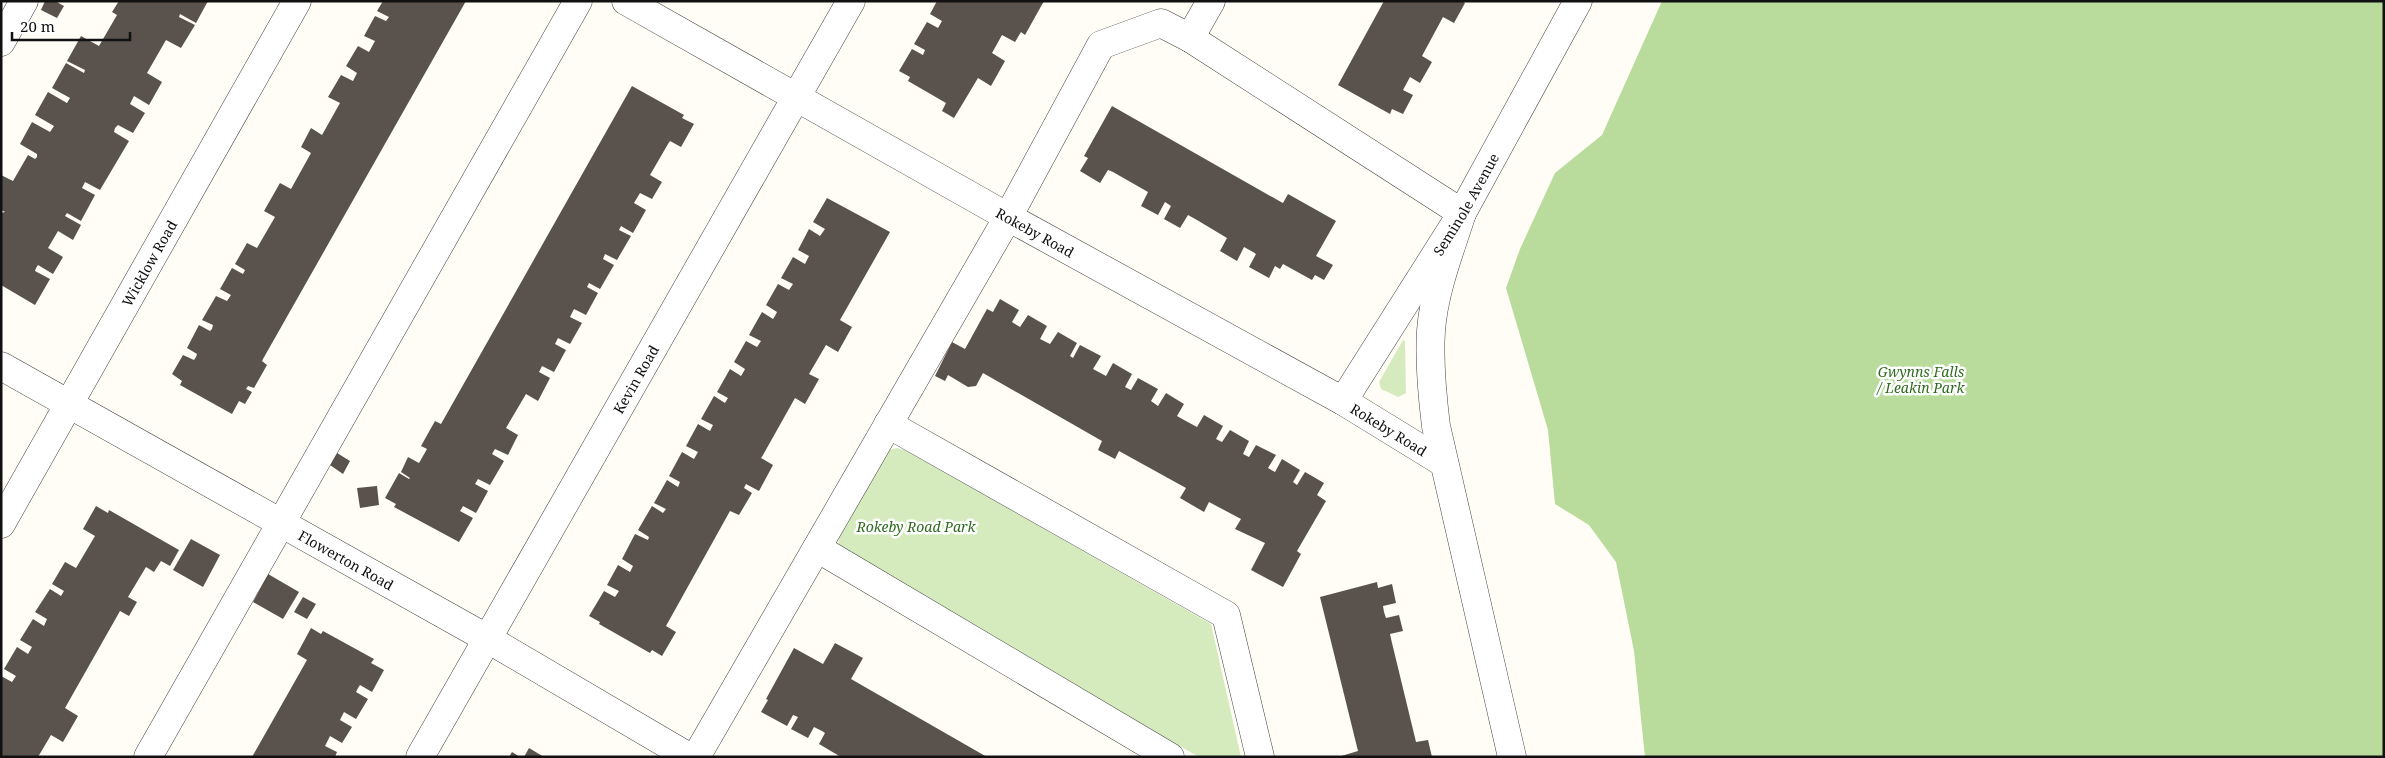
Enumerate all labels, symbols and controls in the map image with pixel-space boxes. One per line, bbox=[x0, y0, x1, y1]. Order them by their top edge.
scale bar bbox=[12, 10, 130, 42]
text: 20 m bbox=[20, 16, 55, 36]
street label: Seminole Avenue bbox=[1428, 149, 1503, 259]
street label: Rokeby Road bbox=[993, 203, 1078, 261]
street label: Wicklow Road bbox=[117, 216, 181, 309]
street label: Kevin Road bbox=[608, 341, 663, 417]
park label: Gwynns Falls / Leakin Park bbox=[1876, 362, 1966, 397]
street label: Rokeby Road bbox=[1347, 399, 1431, 460]
park label: Rokeby Road Park bbox=[855, 517, 977, 536]
street label: Flowerton Road bbox=[295, 525, 398, 594]

